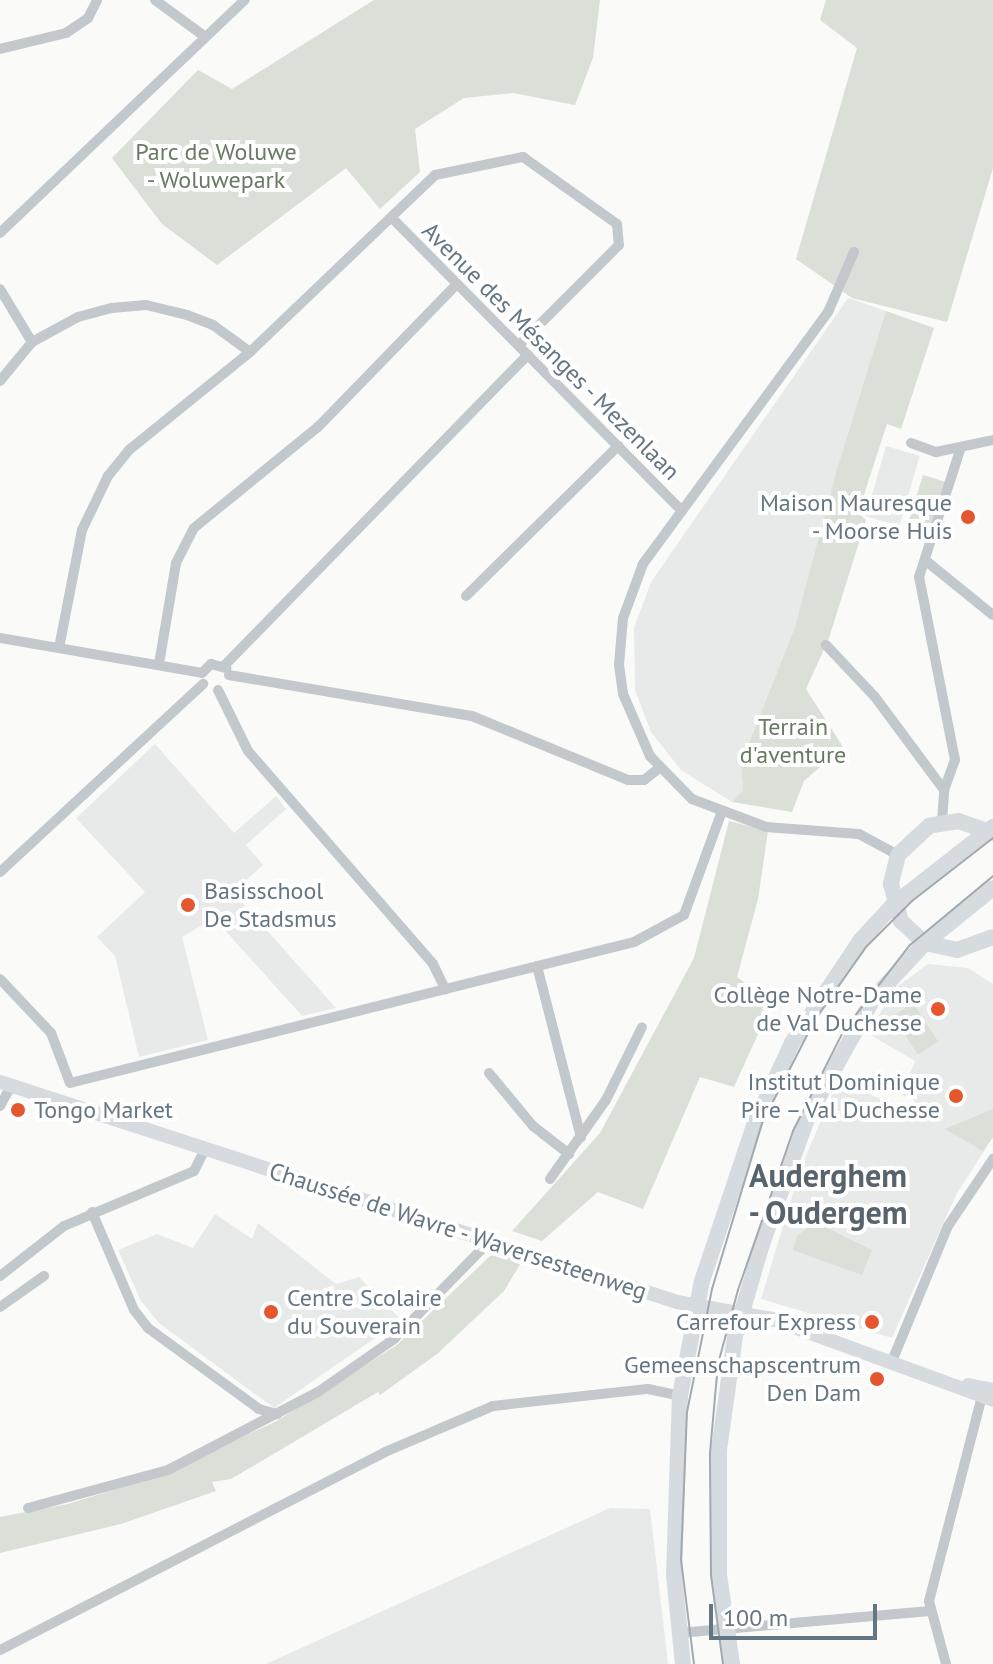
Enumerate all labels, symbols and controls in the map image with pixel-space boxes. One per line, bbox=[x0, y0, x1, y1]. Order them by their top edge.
park label: Parc de Woluwe - Woluwepark bbox=[135, 138, 297, 194]
street label: Avenue des Mésanges - Mezenlaan bbox=[415, 215, 687, 487]
place label: Maison Mauresque - Moorse Huis bbox=[760, 489, 952, 545]
marker: Maison Mauresque - Moorse Huis bbox=[959, 508, 977, 526]
park label: Terrain d'aventure bbox=[740, 713, 846, 769]
place label: Basisschool De Stadsmus bbox=[204, 877, 337, 933]
marker: Basisschool De Stadsmus bbox=[179, 896, 197, 914]
place label: Collège Notre-Dame de Val Duchesse bbox=[713, 981, 922, 1037]
marker: Collège Notre-Dame de Val Duchesse bbox=[929, 1000, 947, 1018]
place label: Institut Dominique Pire – Val Duchesse bbox=[736, 1068, 940, 1124]
marker: Institut Dominique Pire – Val Duchesse bbox=[947, 1087, 965, 1105]
place label: Tongo Market bbox=[34, 1096, 173, 1124]
marker: Tongo Market bbox=[9, 1101, 27, 1119]
street label: Chaussée de Wavre - Waversesteenweg bbox=[263, 1155, 653, 1307]
district label: Auderghem - Oudergem bbox=[747, 1157, 909, 1232]
place label: Centre Scolaire du Souverain bbox=[287, 1284, 442, 1340]
marker: Centre Scolaire du Souverain bbox=[262, 1303, 280, 1321]
place label: Carrefour Express bbox=[676, 1308, 856, 1336]
marker: Carrefour Express bbox=[863, 1313, 881, 1331]
place label: Gemeenschapscentrum Den Dam bbox=[624, 1351, 861, 1407]
marker: Gemeenschapscentrum Den Dam bbox=[868, 1370, 886, 1388]
scale bar bbox=[713, 1588, 881, 1638]
text: 100 m bbox=[723, 1602, 788, 1633]

